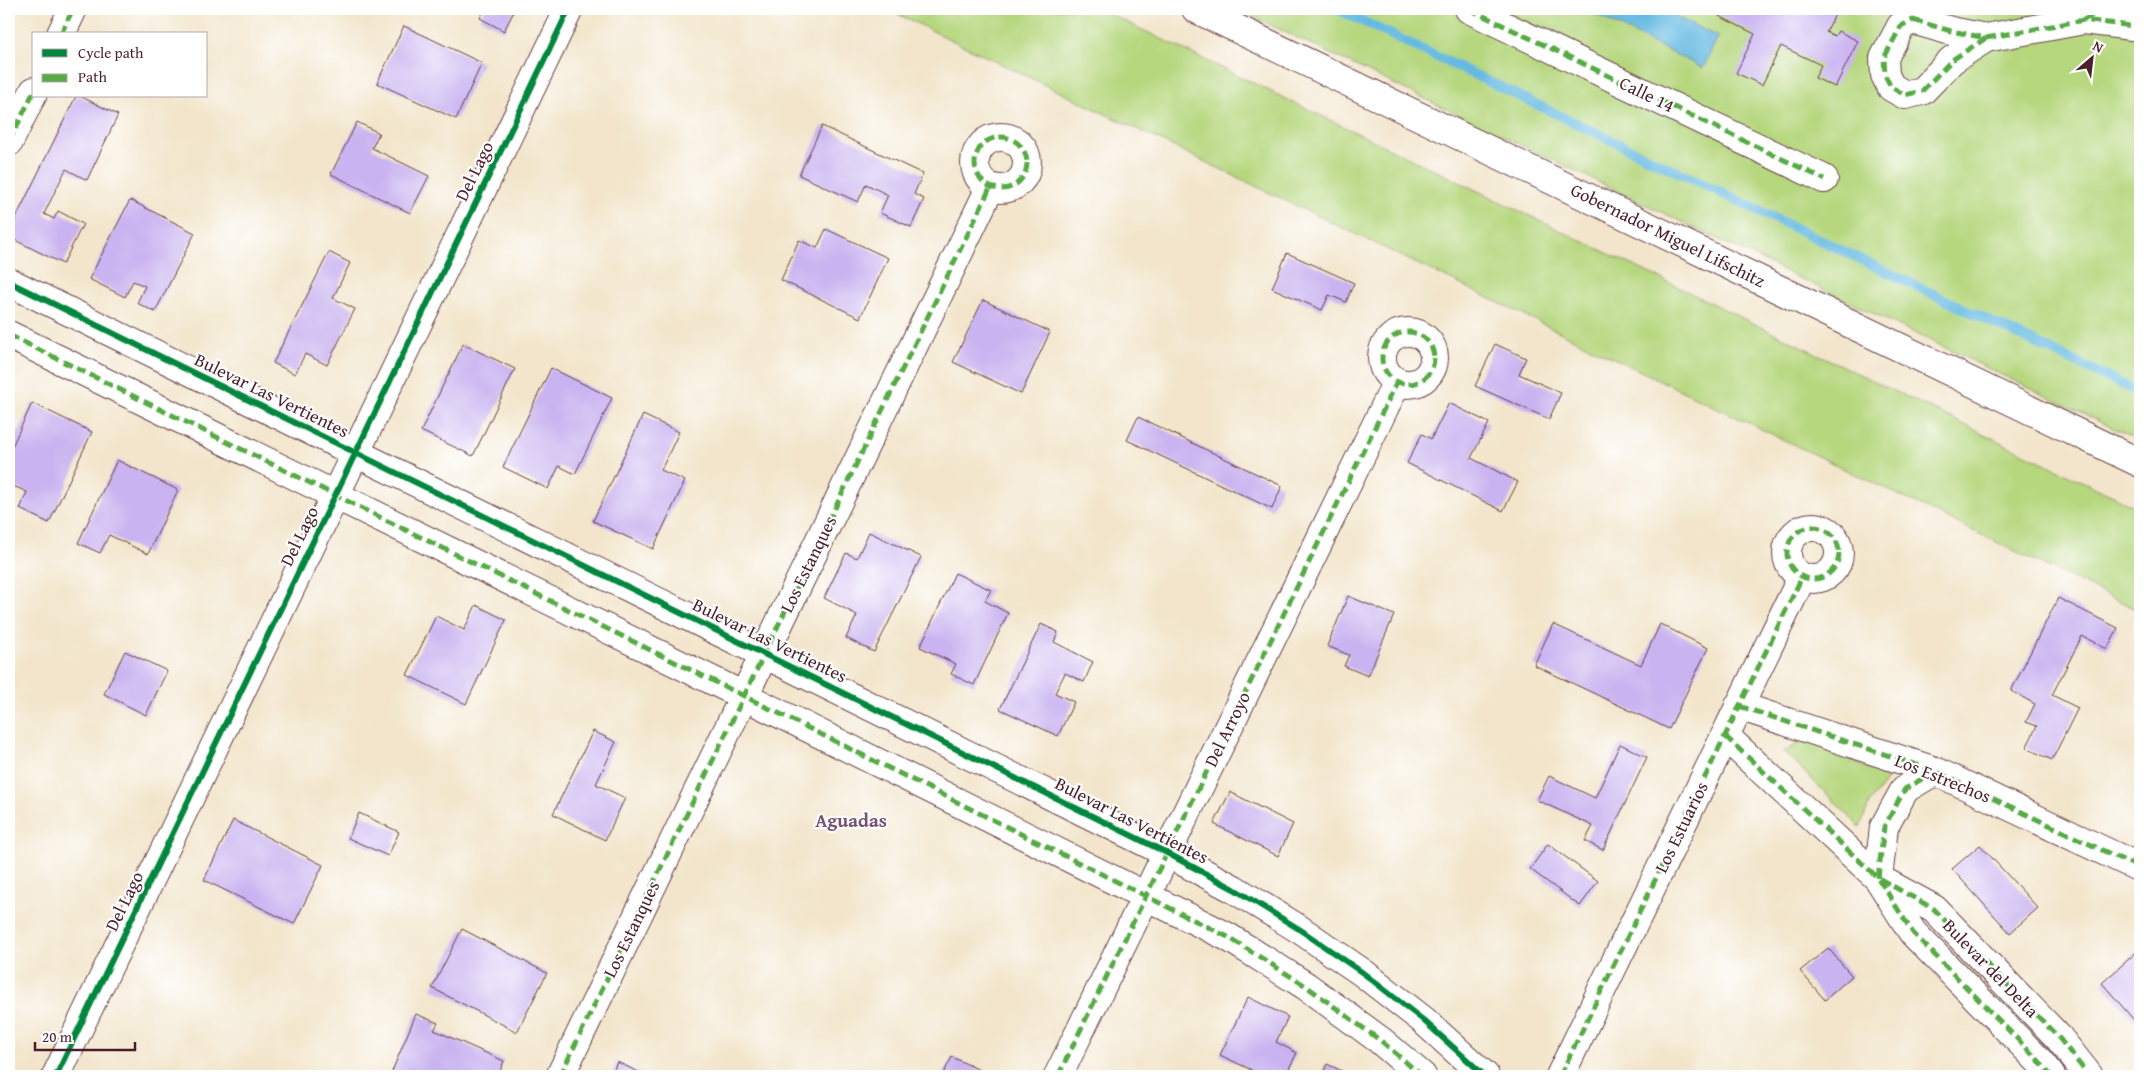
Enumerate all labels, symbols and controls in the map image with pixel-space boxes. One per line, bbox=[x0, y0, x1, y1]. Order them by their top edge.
legend bbox=[32, 32, 208, 98]
north arrow bbox=[2066, 32, 2116, 82]
text: N bbox=[2089, 35, 2107, 58]
text: Cycle path bbox=[78, 42, 144, 63]
text: Path bbox=[78, 66, 107, 87]
street label: Calle 14 bbox=[1615, 69, 1679, 119]
street label: Del Lago bbox=[448, 136, 500, 206]
street label: Gobernador Miguel Lifschitz bbox=[1566, 176, 1770, 294]
street label: Bulevar Las Vertientes bbox=[190, 346, 354, 444]
street label: Del Lago bbox=[273, 501, 325, 571]
street label: Los Estanques bbox=[773, 511, 843, 617]
street label: Bulevar Las Vertientes bbox=[688, 591, 852, 689]
street label: Del Arroyo bbox=[1197, 687, 1257, 771]
street label: Los Estrechos bbox=[1891, 746, 1995, 810]
street label: Bulevar Las Vertientes bbox=[1051, 770, 1213, 870]
street label: Los Estuarios bbox=[1647, 777, 1715, 877]
district label: Aguadas bbox=[815, 806, 887, 834]
street label: Del Lago bbox=[98, 866, 150, 936]
street label: Los Estanques bbox=[596, 876, 666, 982]
street label: Bulevar del Delta bbox=[1937, 912, 2046, 1024]
scale bar bbox=[35, 1020, 135, 1052]
text: 20 m bbox=[42, 1026, 73, 1047]

